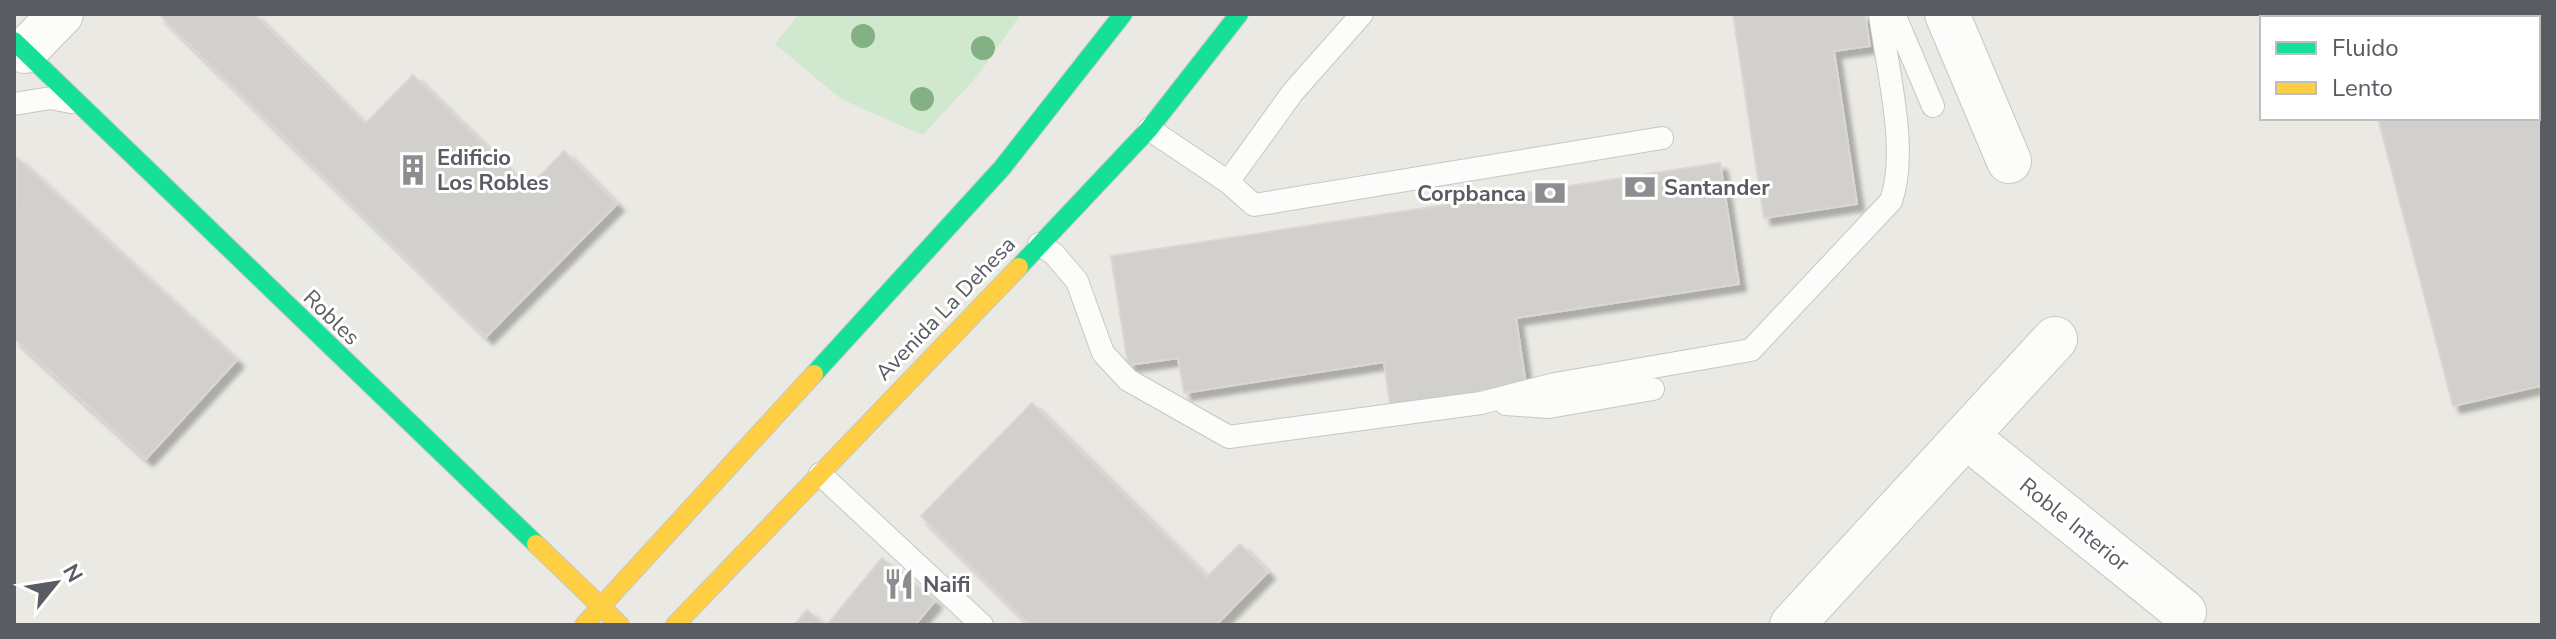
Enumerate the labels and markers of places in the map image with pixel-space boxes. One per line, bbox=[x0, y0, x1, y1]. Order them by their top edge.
place label: Edificio Los Robles bbox=[437, 143, 549, 198]
building icon: Edificio Los Robles bbox=[396, 153, 430, 187]
bank icon: Santander bbox=[1623, 170, 1657, 204]
place label: Santander bbox=[1664, 173, 1770, 203]
bank icon: Corpbanca bbox=[1533, 176, 1567, 210]
place label: Corpbanca bbox=[1417, 179, 1526, 209]
restaurant icon: Naifi bbox=[882, 567, 916, 601]
place label: Naifi bbox=[923, 570, 971, 600]

